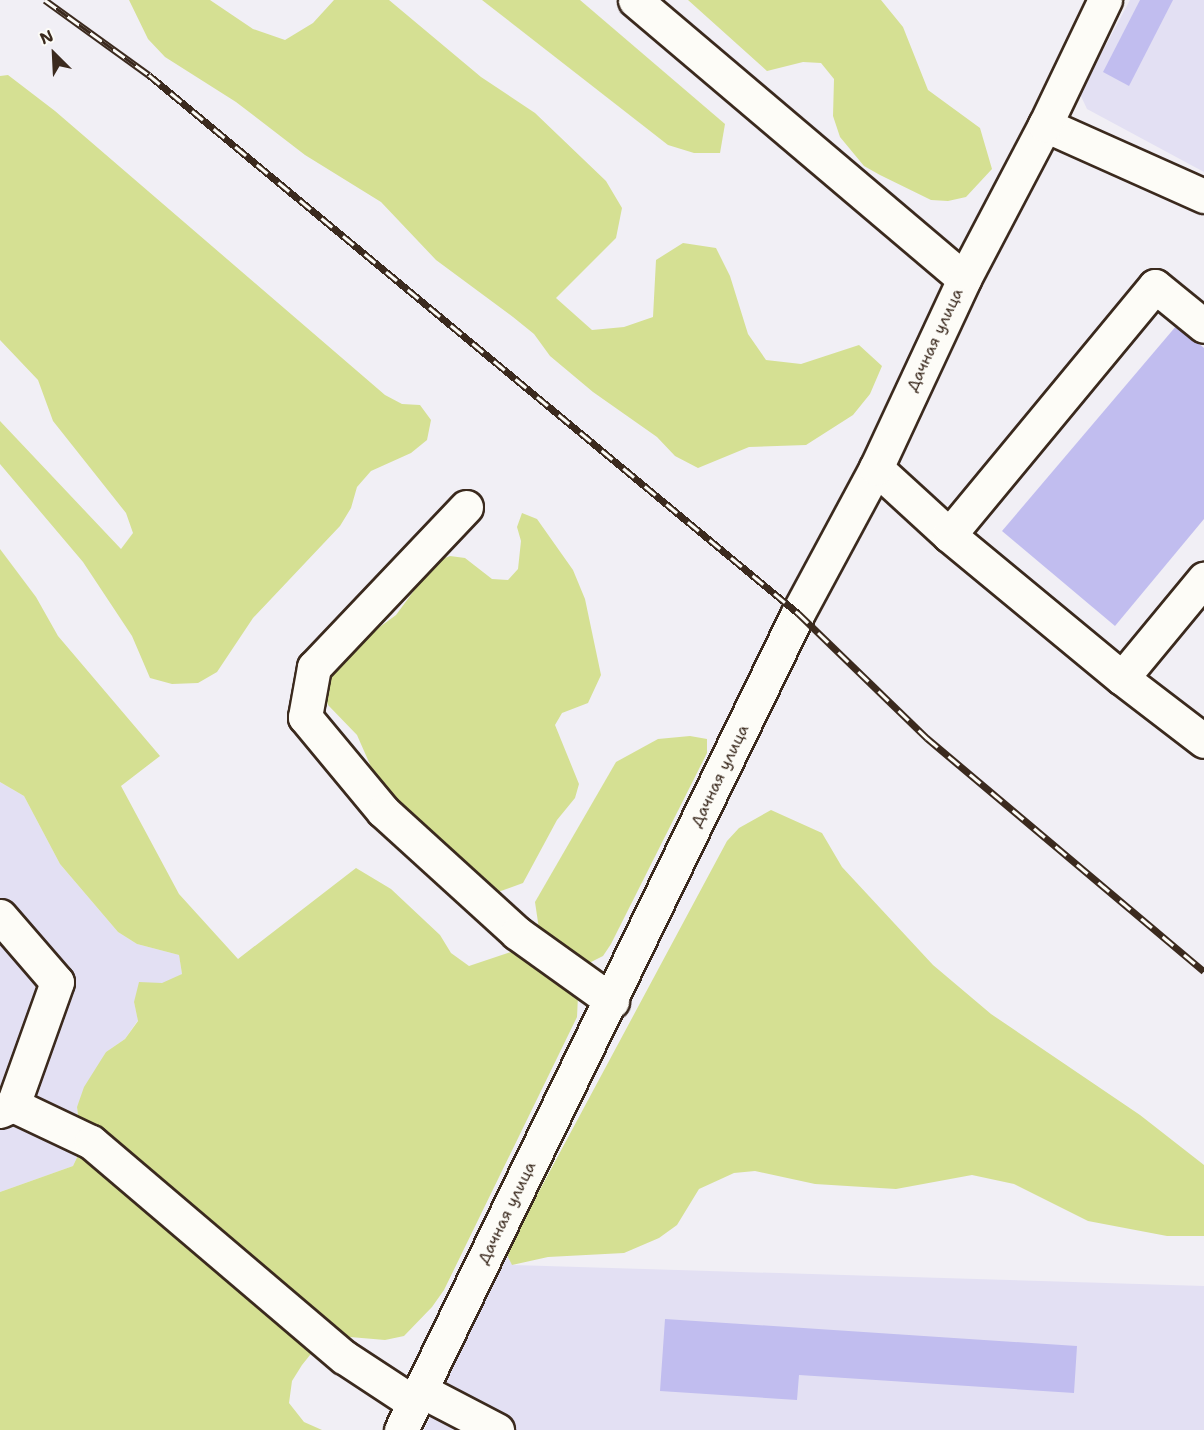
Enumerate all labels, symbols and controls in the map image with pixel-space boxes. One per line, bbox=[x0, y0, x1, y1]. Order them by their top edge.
north arrow bbox=[24, 24, 84, 84]
text: N bbox=[36, 25, 57, 49]
street label: Дачная улица bbox=[903, 285, 967, 395]
street label: Дачная улица bbox=[687, 722, 753, 830]
street label: Дачная улица bbox=[474, 1159, 540, 1267]

